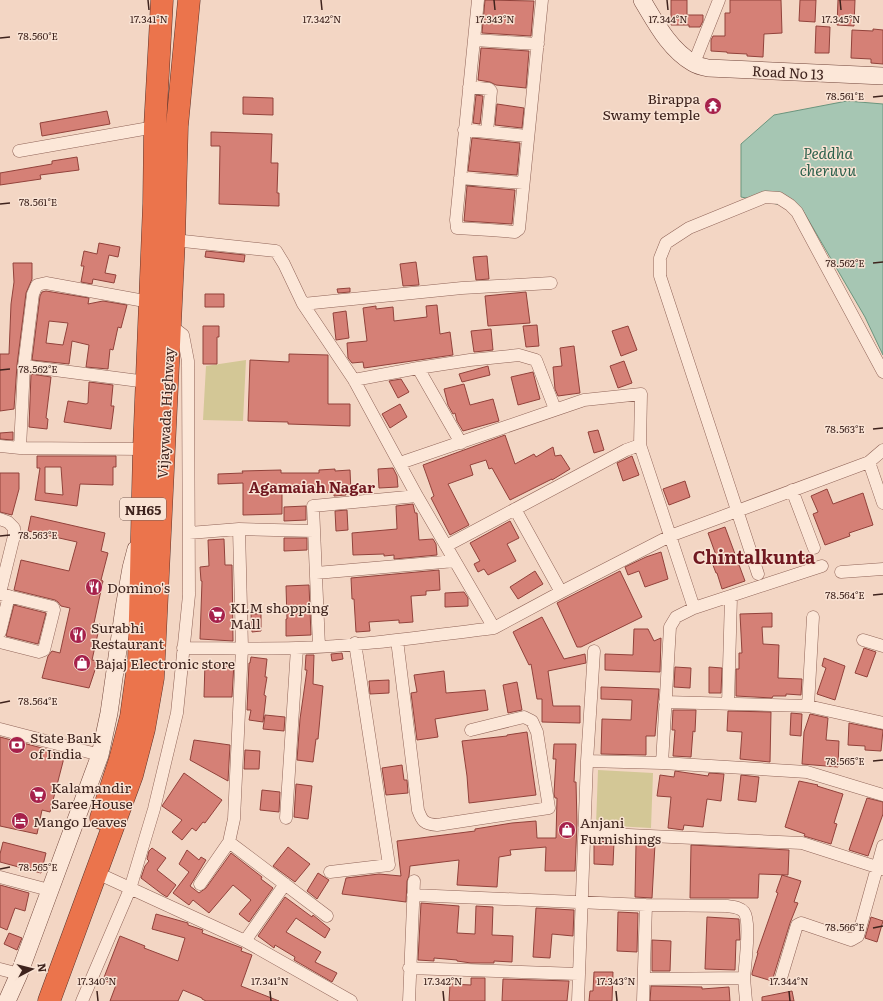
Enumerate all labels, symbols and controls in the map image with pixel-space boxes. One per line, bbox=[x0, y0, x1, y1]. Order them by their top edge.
text: 17.341°N bbox=[130, 11, 168, 26]
text: 17.342°N bbox=[303, 11, 341, 26]
text: 17.343°N bbox=[475, 11, 515, 26]
text: 17.344°N bbox=[649, 11, 688, 26]
text: 17.345°N bbox=[822, 11, 860, 26]
text: 78.560°E bbox=[18, 28, 58, 43]
street label: Road No 13 bbox=[752, 60, 824, 84]
place label: Birappa Swamy temple bbox=[602, 88, 700, 124]
text: 78.561°E bbox=[826, 88, 864, 103]
temple icon: Birappa Swamy temple bbox=[703, 96, 723, 116]
water label: Peddha cheruvu bbox=[800, 141, 856, 181]
text: 78.561°E bbox=[19, 194, 57, 209]
text: 78.562°E bbox=[825, 255, 865, 270]
street label: Vijaywada Highway bbox=[152, 346, 178, 479]
text: 78.562°E bbox=[18, 361, 58, 376]
text: 78.563°E bbox=[825, 421, 865, 436]
district label: Agamaiah Nagar bbox=[249, 475, 375, 498]
road number: NH65 bbox=[120, 498, 166, 520]
text: 78.563°E bbox=[18, 527, 58, 542]
district label: Chintalkunta bbox=[693, 543, 816, 570]
restaurant icon: Domino's bbox=[84, 577, 104, 597]
place label: Domino's bbox=[107, 577, 170, 597]
text: 78.564°E bbox=[825, 587, 865, 602]
place label: KLM shopping Mall bbox=[230, 597, 329, 633]
supermarket icon: KLM shopping Mall bbox=[207, 605, 227, 625]
place label: Surabhi Restaurant bbox=[91, 617, 164, 653]
restaurant icon: Surabhi Restaurant bbox=[68, 625, 88, 645]
shop icon: Bajaj Electronic store bbox=[72, 653, 92, 673]
place label: Bajaj Electronic store bbox=[95, 653, 235, 673]
text: 78.564°E bbox=[18, 693, 58, 708]
place label: State Bank of India bbox=[30, 727, 101, 763]
bank icon: State Bank of India bbox=[7, 735, 27, 755]
text: 78.565°E bbox=[825, 753, 865, 768]
place label: Kalamandir Saree House bbox=[51, 777, 133, 813]
supermarket icon: Kalamandir Saree House bbox=[28, 785, 48, 805]
hotel icon: Mango Leaves bbox=[10, 811, 30, 831]
place label: Mango Leaves bbox=[33, 811, 126, 831]
place label: Anjani Furnishings bbox=[580, 812, 661, 848]
shop icon: Anjani Furnishings bbox=[557, 820, 577, 840]
text: 78.565°E bbox=[18, 859, 58, 874]
text: 78.566°E bbox=[825, 919, 865, 934]
north arrow bbox=[12, 949, 52, 989]
text: N bbox=[34, 962, 51, 973]
text: 17.340°N bbox=[77, 973, 117, 988]
text: 17.341°N bbox=[251, 973, 289, 988]
text: 17.342°N bbox=[424, 973, 462, 988]
text: 17.343°N bbox=[596, 973, 636, 988]
text: 17.344°N bbox=[770, 973, 809, 988]

